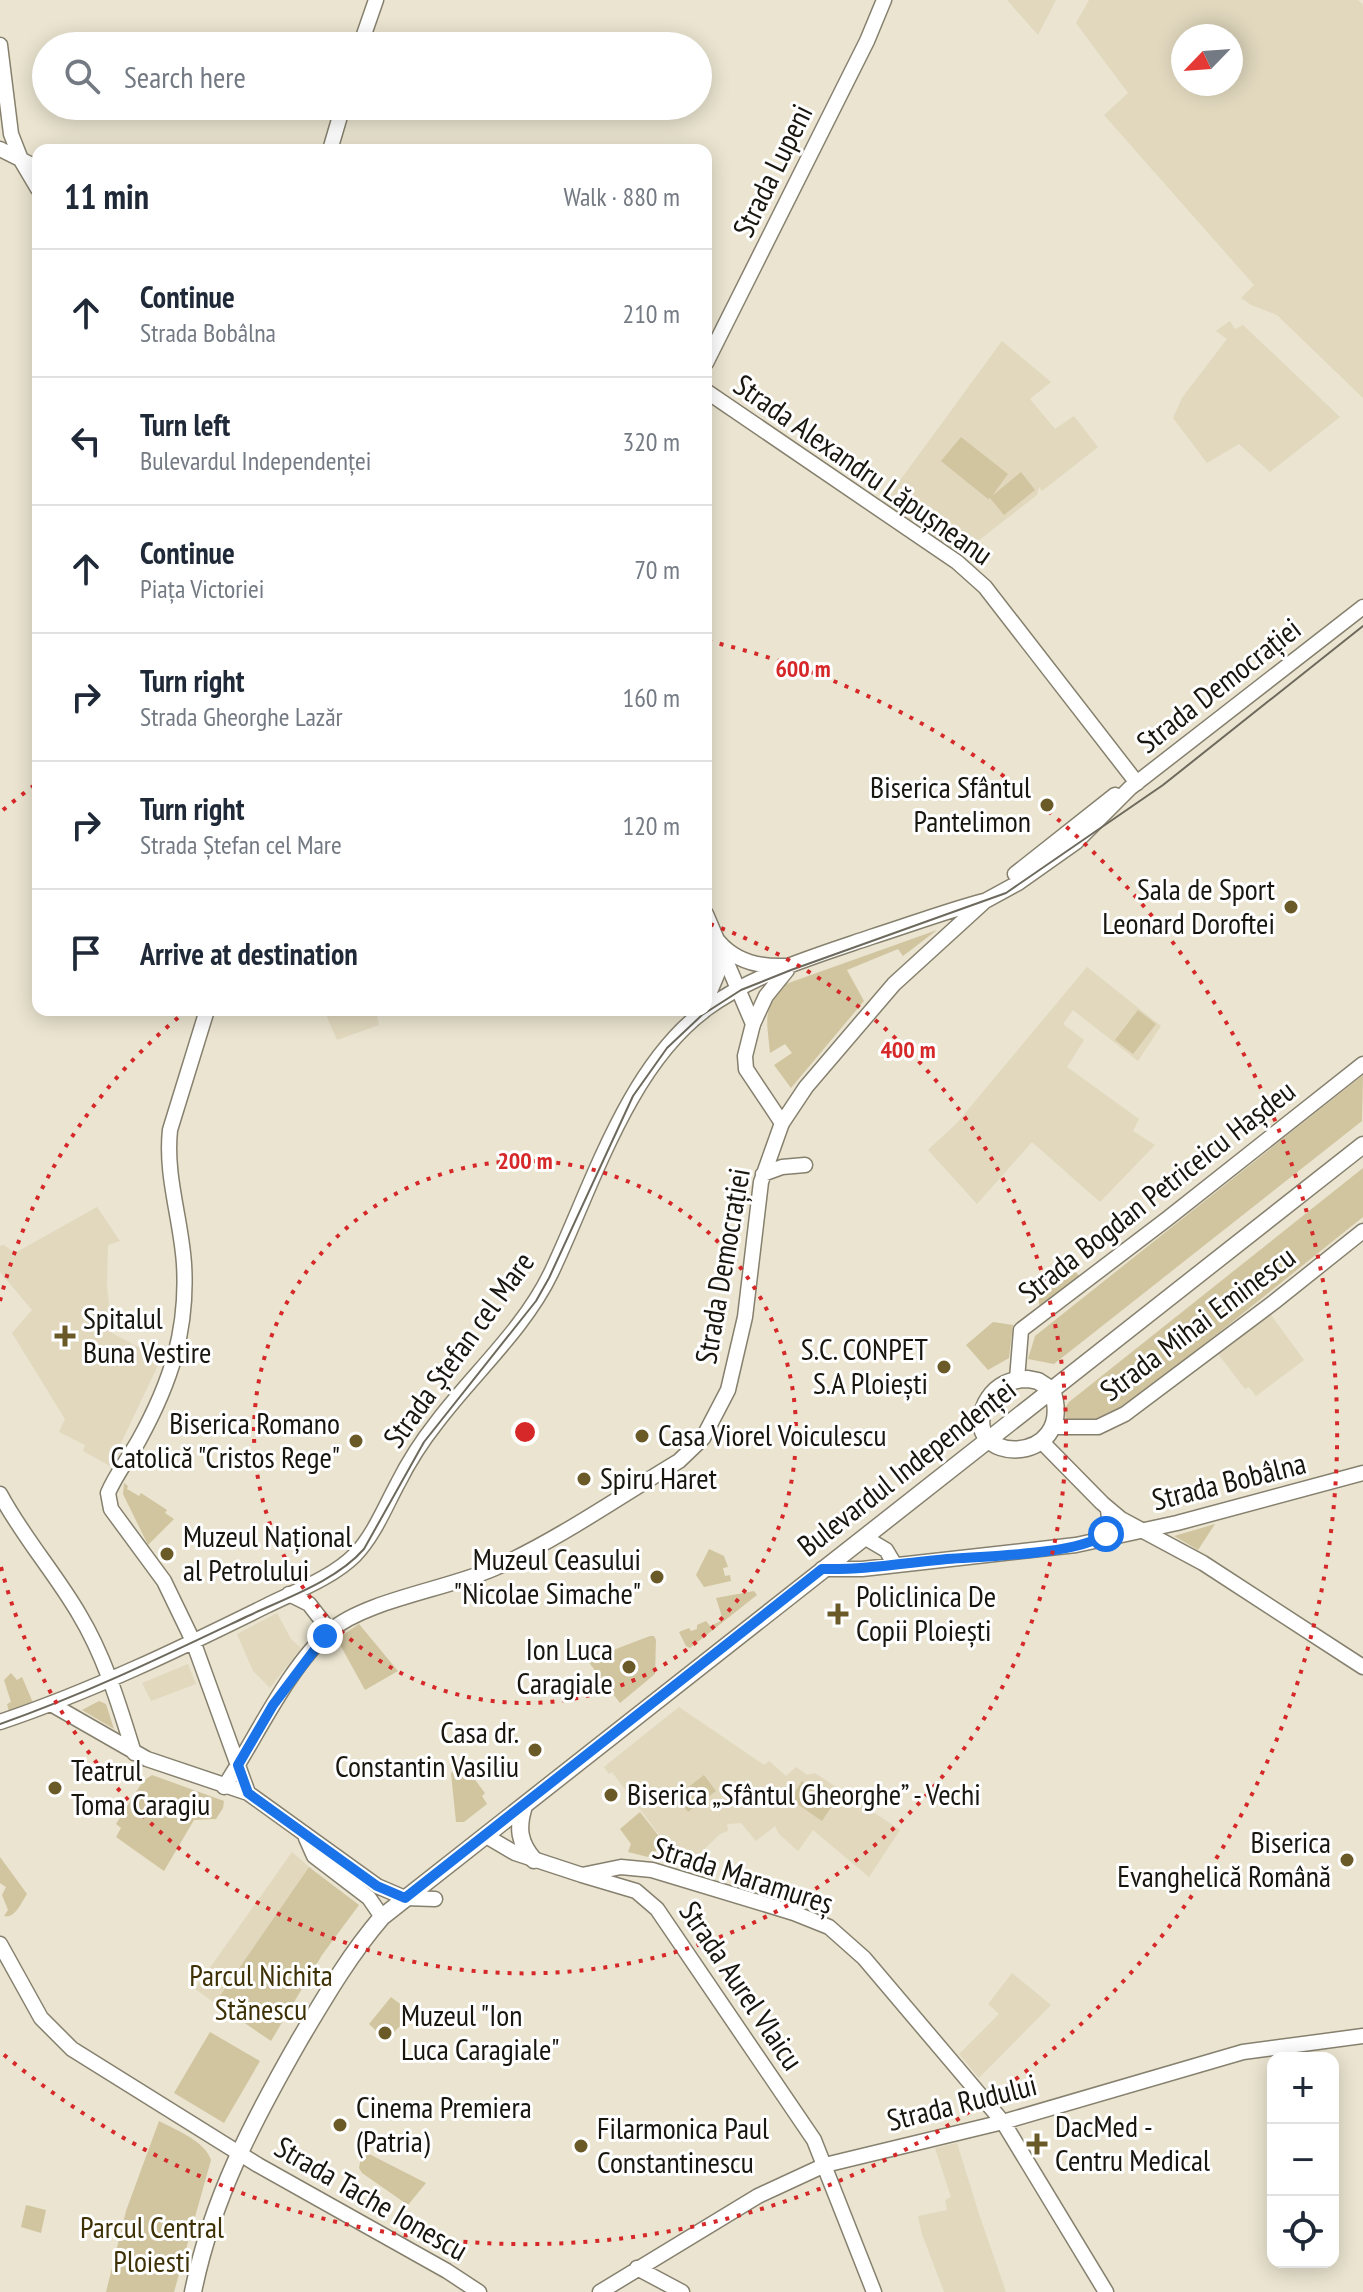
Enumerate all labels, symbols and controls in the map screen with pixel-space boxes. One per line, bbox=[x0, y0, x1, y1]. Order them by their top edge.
north arrow bbox=[1171, 24, 1243, 96]
search box bbox=[32, 32, 712, 120]
icon: search bbox=[60, 54, 104, 98]
text: Search here bbox=[124, 57, 246, 96]
street label: Strada Lupeni bbox=[723, 98, 820, 243]
text: 11 min bbox=[64, 174, 149, 218]
text: Walk · 880 m bbox=[563, 180, 680, 213]
text: Continue bbox=[140, 277, 235, 316]
icon: ahead bbox=[64, 291, 108, 335]
text: 210 m bbox=[622, 297, 680, 330]
text: Strada Bobâlna bbox=[140, 316, 276, 349]
street label: Strada Alexandru Lăpușneanu bbox=[727, 365, 1001, 573]
text: Turn left bbox=[140, 405, 230, 444]
icon: left bbox=[64, 419, 108, 463]
text: 320 m bbox=[622, 425, 680, 458]
text: Bulevardul Independenței bbox=[140, 444, 371, 477]
text: Continue bbox=[140, 533, 235, 572]
icon: ahead bbox=[64, 547, 108, 591]
text: 70 m bbox=[634, 553, 680, 586]
text: Piața Victoriei bbox=[140, 572, 264, 605]
street label: Strada Democrației bbox=[1128, 609, 1308, 761]
text: 600 m bbox=[775, 653, 831, 684]
text: Turn right bbox=[140, 661, 244, 700]
icon: right bbox=[64, 675, 108, 719]
text: 160 m bbox=[622, 681, 680, 714]
text: Strada Gheorghe Lazăr bbox=[140, 700, 343, 733]
place label: Biserica Sfântul Pantelimon bbox=[870, 767, 1031, 840]
text: Turn right bbox=[140, 789, 244, 828]
marker: Biserica Sfântul Pantelimon bbox=[1038, 796, 1056, 814]
icon: right bbox=[64, 803, 108, 847]
text: 120 m bbox=[622, 809, 680, 842]
text: Strada Ștefan cel Mare bbox=[140, 828, 342, 861]
place label: Sala de Sport Leonard Doroftei bbox=[1102, 869, 1276, 942]
marker: Sala de Sport Leonard Doroftei bbox=[1282, 898, 1300, 916]
icon: arrive bbox=[64, 931, 108, 975]
text: Arrive at destination bbox=[140, 934, 358, 973]
text: 400 m bbox=[880, 1034, 936, 1065]
street label: Strada Bogdan Petriceicu Hașdeu bbox=[1010, 1070, 1302, 1311]
text: 200 m bbox=[497, 1145, 553, 1176]
street label: Strada Democrației bbox=[685, 1165, 758, 1367]
street label: Strada Mihai Eminescu bbox=[1092, 1237, 1303, 1409]
street label: Strada Ștefan cel Mare bbox=[374, 1243, 542, 1455]
place label: Spitalul Buna Vestire bbox=[83, 1298, 211, 1371]
marker: Spitalul Buna Vestire bbox=[54, 1325, 76, 1347]
place label: S.C. CONPET S.A Ploiești bbox=[801, 1329, 928, 1402]
marker: S.C. CONPET S.A Ploiești bbox=[935, 1358, 953, 1376]
street label: Bulevardul Independenței bbox=[789, 1369, 1023, 1564]
place label: Biserica Romano Catolică "Cristos Rege" bbox=[111, 1403, 340, 1476]
place label: Casa Viorel Voiculescu bbox=[658, 1415, 887, 1454]
centre of rings bbox=[511, 1418, 539, 1446]
marker: Casa Viorel Voiculescu bbox=[633, 1427, 651, 1445]
marker: Biserica Romano Catolică "Cristos Rege" bbox=[347, 1432, 365, 1450]
street label: Strada Bobâlna bbox=[1148, 1443, 1309, 1518]
place label: Spiru Haret bbox=[600, 1458, 718, 1497]
marker: Spiru Haret bbox=[575, 1470, 593, 1488]
place label: Muzeul Național al Petrolului bbox=[183, 1516, 352, 1589]
route start bbox=[1088, 1516, 1124, 1552]
place label: Muzeul Ceasului "Nicolae Simache" bbox=[454, 1539, 641, 1612]
marker: Muzeul Național al Petrolului bbox=[158, 1545, 176, 1563]
marker: Muzeul Ceasului "Nicolae Simache" bbox=[648, 1568, 666, 1586]
place label: Policlinica De Copii Ploiești bbox=[856, 1576, 996, 1649]
marker: Policlinica De Copii Ploiești bbox=[827, 1603, 849, 1625]
route end bbox=[307, 1618, 343, 1654]
place label: Ion Luca Caragiale bbox=[517, 1629, 613, 1702]
marker: Ion Luca Caragiale bbox=[620, 1658, 638, 1676]
place label: Casa dr. Constantin Vasiliu bbox=[335, 1712, 519, 1785]
marker: Casa dr. Constantin Vasiliu bbox=[526, 1741, 544, 1759]
place label: Teatrul Toma Caragiu bbox=[71, 1750, 210, 1823]
place label: Biserica „Sfântul Gheorghe” - Vechi bbox=[627, 1774, 981, 1813]
marker: Teatrul Toma Caragiu bbox=[46, 1779, 64, 1797]
marker: Biserica „Sfântul Gheorghe” - Vechi bbox=[602, 1786, 620, 1804]
place label: Biserica Evanghelică Română bbox=[1117, 1822, 1331, 1895]
street label: Strada Maramureș bbox=[648, 1827, 839, 1922]
marker: Biserica Evanghelică Română bbox=[1338, 1851, 1356, 1869]
street label: Strada Aurel Vlaicu bbox=[671, 1893, 813, 2077]
park label: Parcul Nichita Stănescu bbox=[189, 1955, 333, 2028]
place label: Muzeul "Ion Luca Caragiale" bbox=[401, 1995, 560, 2068]
marker: Muzeul "Ion Luca Caragiale" bbox=[376, 2024, 394, 2042]
map controls bbox=[1267, 2052, 1339, 2268]
button: + bbox=[1267, 2052, 1339, 2124]
street label: Strada Rudului bbox=[883, 2064, 1040, 2139]
place label: Cinema Premiera (Patria) bbox=[356, 2087, 532, 2160]
place label: DacMed - Centru Medical bbox=[1055, 2106, 1210, 2179]
place label: Filarmonica Paul Constantinescu bbox=[597, 2108, 769, 2181]
marker: Cinema Premiera (Patria) bbox=[331, 2116, 349, 2134]
button: − bbox=[1267, 2124, 1339, 2196]
street label: Strada Tache Ionescu bbox=[268, 2127, 475, 2269]
marker: DacMed - Centru Medical bbox=[1026, 2133, 1048, 2155]
marker: Filarmonica Paul Constantinescu bbox=[572, 2137, 590, 2155]
button: locate bbox=[1267, 2196, 1339, 2268]
park label: Parcul Central Ploiesti bbox=[80, 2207, 224, 2280]

